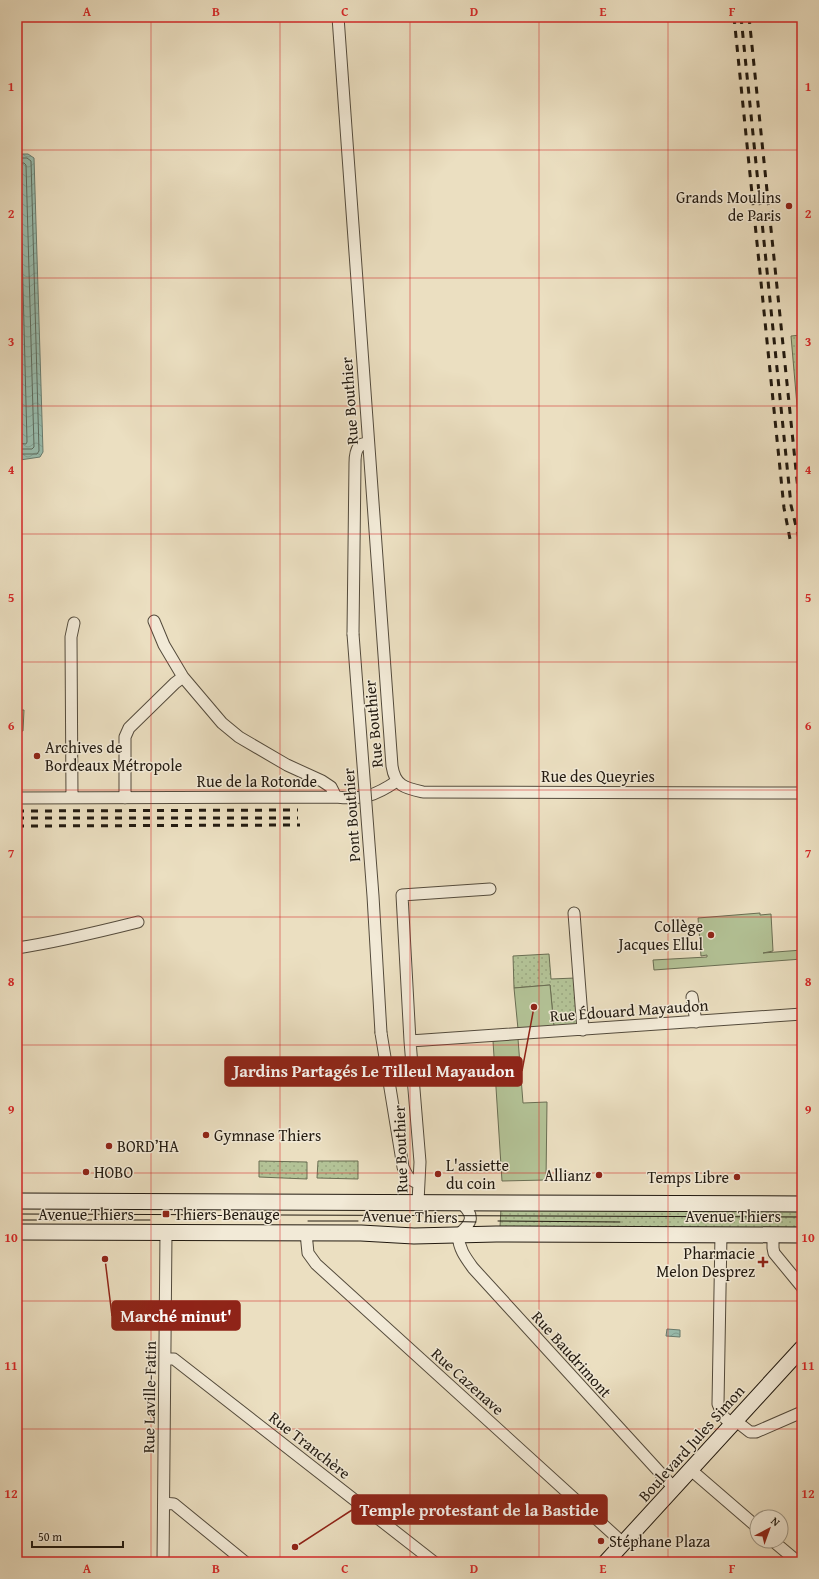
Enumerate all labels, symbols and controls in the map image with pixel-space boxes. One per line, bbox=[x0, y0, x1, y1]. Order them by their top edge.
text: A bbox=[83, 2, 92, 21]
text: B bbox=[212, 2, 220, 21]
text: C bbox=[341, 2, 349, 21]
text: D bbox=[470, 2, 478, 21]
text: E bbox=[600, 2, 607, 21]
text: F bbox=[729, 2, 736, 21]
text: 1 bbox=[8, 77, 14, 96]
text: 1 bbox=[805, 77, 811, 96]
place label: Grands Moulins de Paris bbox=[676, 185, 781, 227]
marker: Grands Moulins de Paris bbox=[784, 201, 794, 211]
text: 2 bbox=[8, 204, 15, 223]
text: 2 bbox=[805, 204, 812, 223]
text: 3 bbox=[8, 332, 14, 351]
text: 3 bbox=[805, 332, 811, 351]
street label: Rue Bouthier bbox=[334, 356, 364, 446]
text: 4 bbox=[8, 460, 15, 479]
text: 4 bbox=[805, 460, 812, 479]
text: 5 bbox=[8, 588, 15, 607]
text: 5 bbox=[805, 588, 812, 607]
street label: Rue Bouthier bbox=[357, 679, 389, 769]
text: 6 bbox=[8, 716, 15, 735]
text: 6 bbox=[805, 716, 812, 735]
place label: Archives de Bordeaux Métropole bbox=[45, 735, 182, 777]
marker: Archives de Bordeaux Métropole bbox=[32, 751, 42, 761]
street label: Rue des Queyries bbox=[541, 764, 655, 788]
street label: Pont Bouthier bbox=[336, 767, 366, 863]
street label: Rue de la Rotonde bbox=[197, 769, 317, 793]
text: 7 bbox=[8, 844, 15, 863]
text: 7 bbox=[805, 844, 812, 863]
place label: Collège Jacques Ellul bbox=[617, 914, 704, 956]
marker: Collège Jacques Ellul bbox=[706, 930, 716, 940]
text: 8 bbox=[8, 972, 15, 991]
text: 8 bbox=[805, 972, 812, 991]
street label: Rue Édouard Mayaudon bbox=[549, 992, 709, 1028]
callout: Jardins Partagés Le Tilleul Mayaudon bbox=[225, 1057, 522, 1086]
text: Jardins Partagés Le Tilleul Mayaudon bbox=[230, 1058, 515, 1083]
text: 9 bbox=[8, 1100, 15, 1119]
text: 9 bbox=[805, 1100, 812, 1119]
street label: Rue Bouthier bbox=[386, 1104, 414, 1193]
place label: Gymnase Thiers bbox=[214, 1123, 321, 1147]
marker: Gymnase Thiers bbox=[201, 1130, 211, 1140]
place label: BORD’HA bbox=[117, 1134, 179, 1158]
marker: BORD’HA bbox=[104, 1141, 114, 1151]
place label: L'assiette du coin bbox=[446, 1153, 509, 1195]
place label: HOBO bbox=[94, 1160, 133, 1184]
place label: Allianz bbox=[544, 1163, 591, 1187]
place label: Temps Libre bbox=[647, 1165, 729, 1189]
marker: HOBO bbox=[81, 1167, 91, 1177]
marker: L'assiette du coin bbox=[433, 1169, 443, 1179]
marker: Allianz bbox=[594, 1170, 604, 1180]
marker: Temps Libre bbox=[732, 1172, 742, 1182]
street label: Avenue Thiers bbox=[38, 1202, 134, 1226]
place label: Thiers-Benauge bbox=[174, 1202, 280, 1226]
street label: Avenue Thiers bbox=[362, 1203, 458, 1229]
street label: Avenue Thiers bbox=[685, 1204, 781, 1228]
marker: Thiers-Benauge bbox=[161, 1209, 171, 1219]
text: 10 bbox=[4, 1228, 18, 1247]
text: 10 bbox=[801, 1228, 815, 1247]
place label: Pharmacie Melon Desprez bbox=[656, 1241, 755, 1283]
marker: Pharmacie Melon Desprez bbox=[758, 1257, 768, 1267]
callout: Marché minut' bbox=[112, 1301, 240, 1330]
text: Marché minut' bbox=[120, 1303, 232, 1328]
street label: Rue Baudrimont bbox=[526, 1305, 618, 1403]
street label: Rue Laville-Fatin bbox=[136, 1341, 162, 1453]
street label: Rue Cazenave bbox=[426, 1342, 510, 1420]
text: 11 bbox=[4, 1356, 18, 1375]
text: 11 bbox=[801, 1356, 815, 1375]
street label: Boulevard Jules Simon bbox=[632, 1379, 750, 1507]
street label: Rue Tranchère bbox=[264, 1405, 356, 1485]
text: 12 bbox=[4, 1484, 18, 1503]
text: 12 bbox=[801, 1484, 815, 1503]
callout: Temple protestant de la Bastide bbox=[352, 1495, 607, 1524]
text: Temple protestant de la Bastide bbox=[360, 1497, 598, 1522]
north arrow bbox=[749, 1509, 789, 1549]
text: N bbox=[768, 1513, 784, 1530]
scale bar bbox=[32, 1523, 123, 1549]
text: 50 m bbox=[38, 1528, 62, 1545]
place label: Stéphane Plaza bbox=[609, 1529, 711, 1553]
marker: Stéphane Plaza bbox=[596, 1536, 606, 1546]
text: A bbox=[83, 1559, 92, 1578]
text: B bbox=[212, 1559, 220, 1578]
text: C bbox=[341, 1559, 349, 1578]
text: D bbox=[470, 1559, 478, 1578]
text: E bbox=[600, 1559, 607, 1578]
text: F bbox=[729, 1559, 736, 1578]

